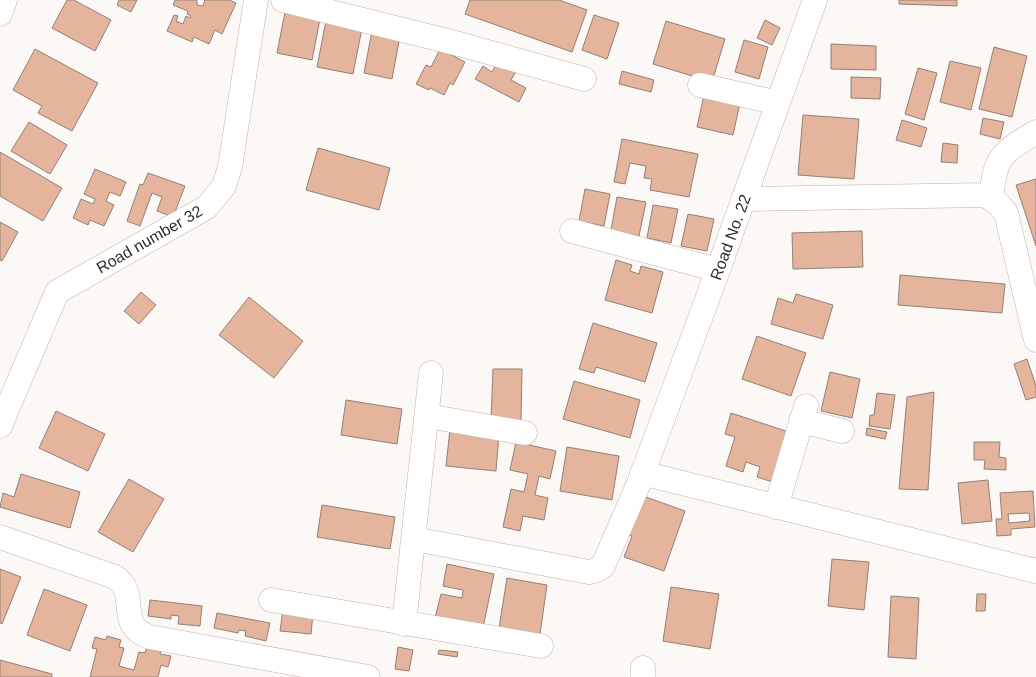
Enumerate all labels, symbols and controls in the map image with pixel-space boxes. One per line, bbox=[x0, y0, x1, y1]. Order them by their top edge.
street label: Road No. 22 bbox=[707, 192, 754, 282]
street label: Road number 32 bbox=[93, 202, 205, 277]

